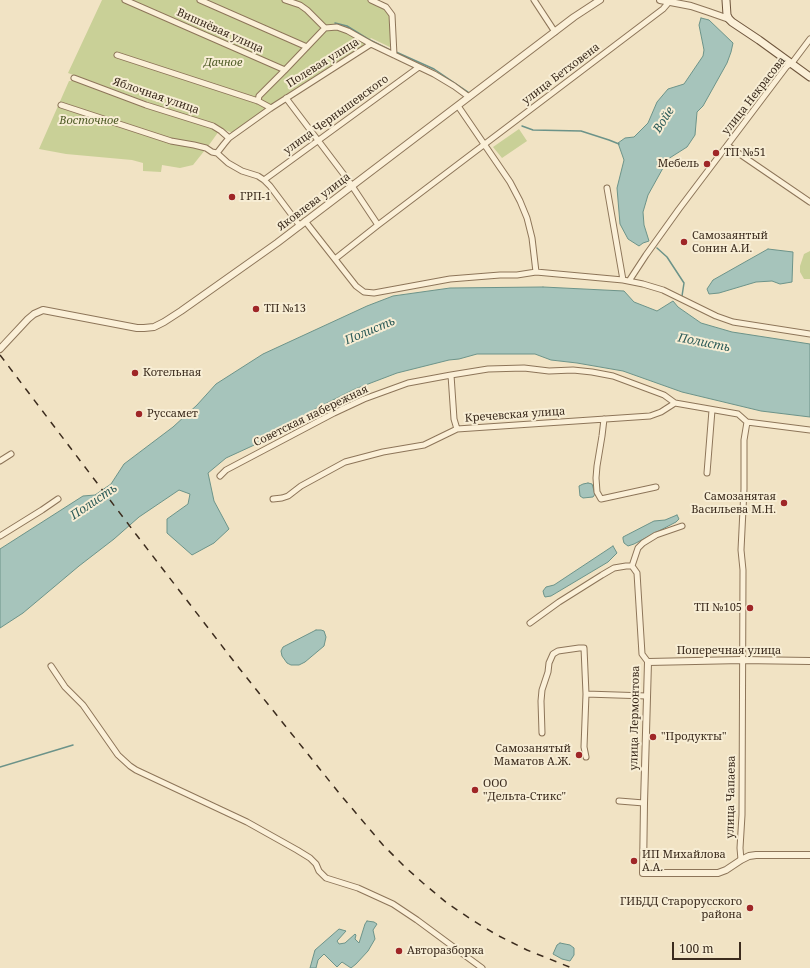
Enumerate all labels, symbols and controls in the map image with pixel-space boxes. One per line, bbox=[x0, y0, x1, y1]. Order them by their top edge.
street label: Вишнёвая улица bbox=[175, 6, 265, 56]
street label: Полевая улица bbox=[284, 35, 362, 91]
street label: улица Бетховена bbox=[520, 41, 602, 107]
street label: улица Некрасова bbox=[719, 54, 789, 138]
park label: Дачное bbox=[204, 56, 242, 70]
street label: улица Чернышевского bbox=[281, 72, 391, 158]
street label: Яблочная улица bbox=[111, 75, 201, 117]
water label: Войе bbox=[651, 104, 677, 136]
park label: Восточное bbox=[59, 114, 119, 128]
place label: ТП №51 bbox=[724, 146, 766, 160]
marker: ТП №51 bbox=[711, 148, 721, 158]
place label: Мебель bbox=[658, 157, 699, 171]
marker: Мебель bbox=[702, 159, 712, 169]
street label: Яковлева улица bbox=[275, 170, 353, 234]
place label: ГРП-1 bbox=[240, 190, 271, 204]
marker: ГРП-1 bbox=[227, 192, 237, 202]
place label: Самозаянтый Сонин А.И. bbox=[692, 229, 768, 255]
marker: Самозаянтый Сонин А.И. bbox=[679, 237, 689, 247]
place label: ТП №13 bbox=[264, 302, 306, 316]
marker: ТП №13 bbox=[251, 304, 261, 314]
water label: Полисть bbox=[343, 314, 397, 348]
water label: Полисть bbox=[677, 331, 731, 355]
place label: Котельная bbox=[143, 366, 201, 380]
marker: Котельная bbox=[130, 368, 140, 378]
street label: Советская набережная bbox=[252, 383, 370, 449]
street label: Кречевская улица bbox=[464, 405, 566, 425]
place label: Руссамет bbox=[147, 407, 198, 421]
marker: Руссамет bbox=[134, 409, 144, 419]
water label: Полисть bbox=[68, 481, 120, 523]
place label: Самозанятая Васильева М.Н. bbox=[691, 490, 776, 516]
marker: Самозанятая Васильева М.Н. bbox=[779, 498, 789, 508]
place label: ТП №105 bbox=[694, 601, 742, 615]
marker: ТП №105 bbox=[745, 603, 755, 613]
street label: Поперечная улица bbox=[677, 644, 781, 658]
street label: улица Лермонтова bbox=[627, 665, 643, 771]
place label: "Продукты" bbox=[661, 730, 726, 744]
marker: "Продукты" bbox=[648, 732, 658, 742]
place label: Самозанятый Маматов А.Ж. bbox=[494, 742, 571, 768]
marker: Самозанятый Маматов А.Ж. bbox=[574, 750, 584, 760]
street label: улица Чапаева bbox=[724, 755, 738, 839]
place label: ООО "Дельта-Стикс" bbox=[483, 777, 566, 803]
marker: ООО "Дельта-Стикс" bbox=[470, 785, 480, 795]
place label: ИП Михайлова А.А. bbox=[642, 848, 726, 874]
marker: ИП Михайлова А.А. bbox=[629, 856, 639, 866]
place label: ГИБДД Старорусского района bbox=[620, 895, 742, 921]
marker: ГИБДД Старорусского района bbox=[745, 903, 755, 913]
scale bar bbox=[674, 934, 743, 960]
text: 100 m bbox=[679, 940, 714, 957]
place label: Авторазборка bbox=[407, 944, 484, 958]
marker: Авторазборка bbox=[394, 946, 404, 956]

